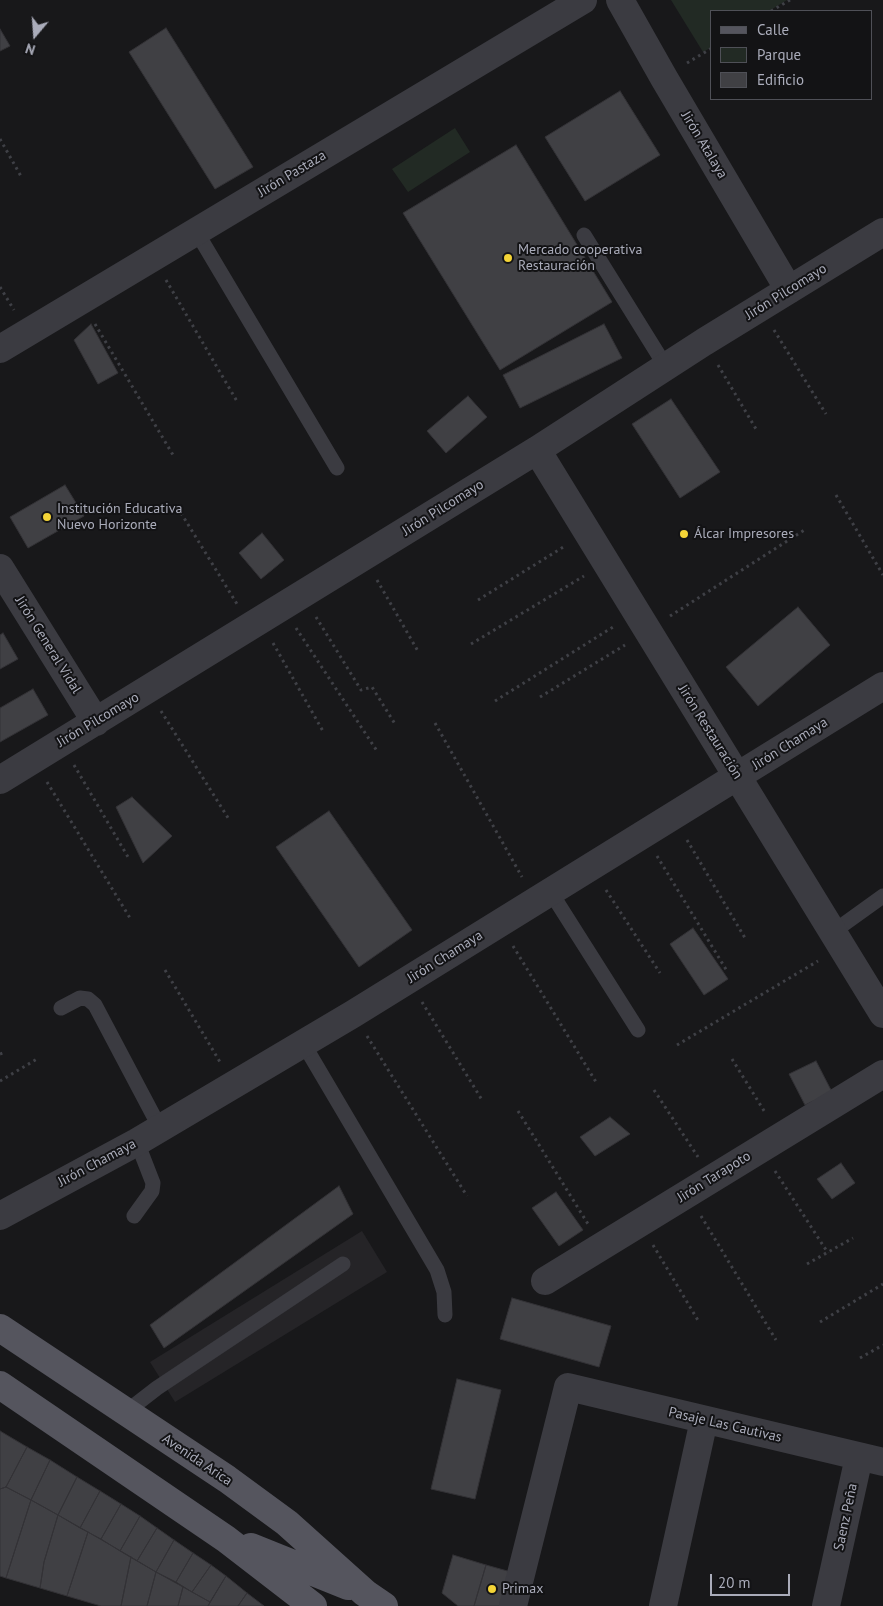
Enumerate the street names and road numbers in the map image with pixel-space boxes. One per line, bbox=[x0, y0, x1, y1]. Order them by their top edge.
street label: Jirón Atalaya bbox=[677, 108, 731, 182]
street label: Jirón Pastaza bbox=[255, 147, 329, 201]
street label: Jirón Pilcomayo bbox=[742, 260, 830, 324]
street label: Jirón Pilcomayo bbox=[399, 476, 487, 540]
street label: Jirón General Vidal bbox=[11, 593, 85, 697]
street label: Jirón Restauración bbox=[674, 682, 746, 782]
street label: Jirón Pilcomayo bbox=[54, 689, 142, 751]
street label: Jirón Chamaya bbox=[749, 714, 831, 774]
street label: Jirón Chamaya bbox=[404, 927, 486, 987]
street label: Jirón Chamaya bbox=[55, 1135, 139, 1191]
street label: Jirón Tarapoto bbox=[674, 1148, 754, 1206]
street label: Pasaje Las Cautivas bbox=[667, 1404, 783, 1446]
street label: Avenida Arica bbox=[159, 1430, 235, 1490]
street label: Saenz Peña bbox=[831, 1482, 861, 1552]

